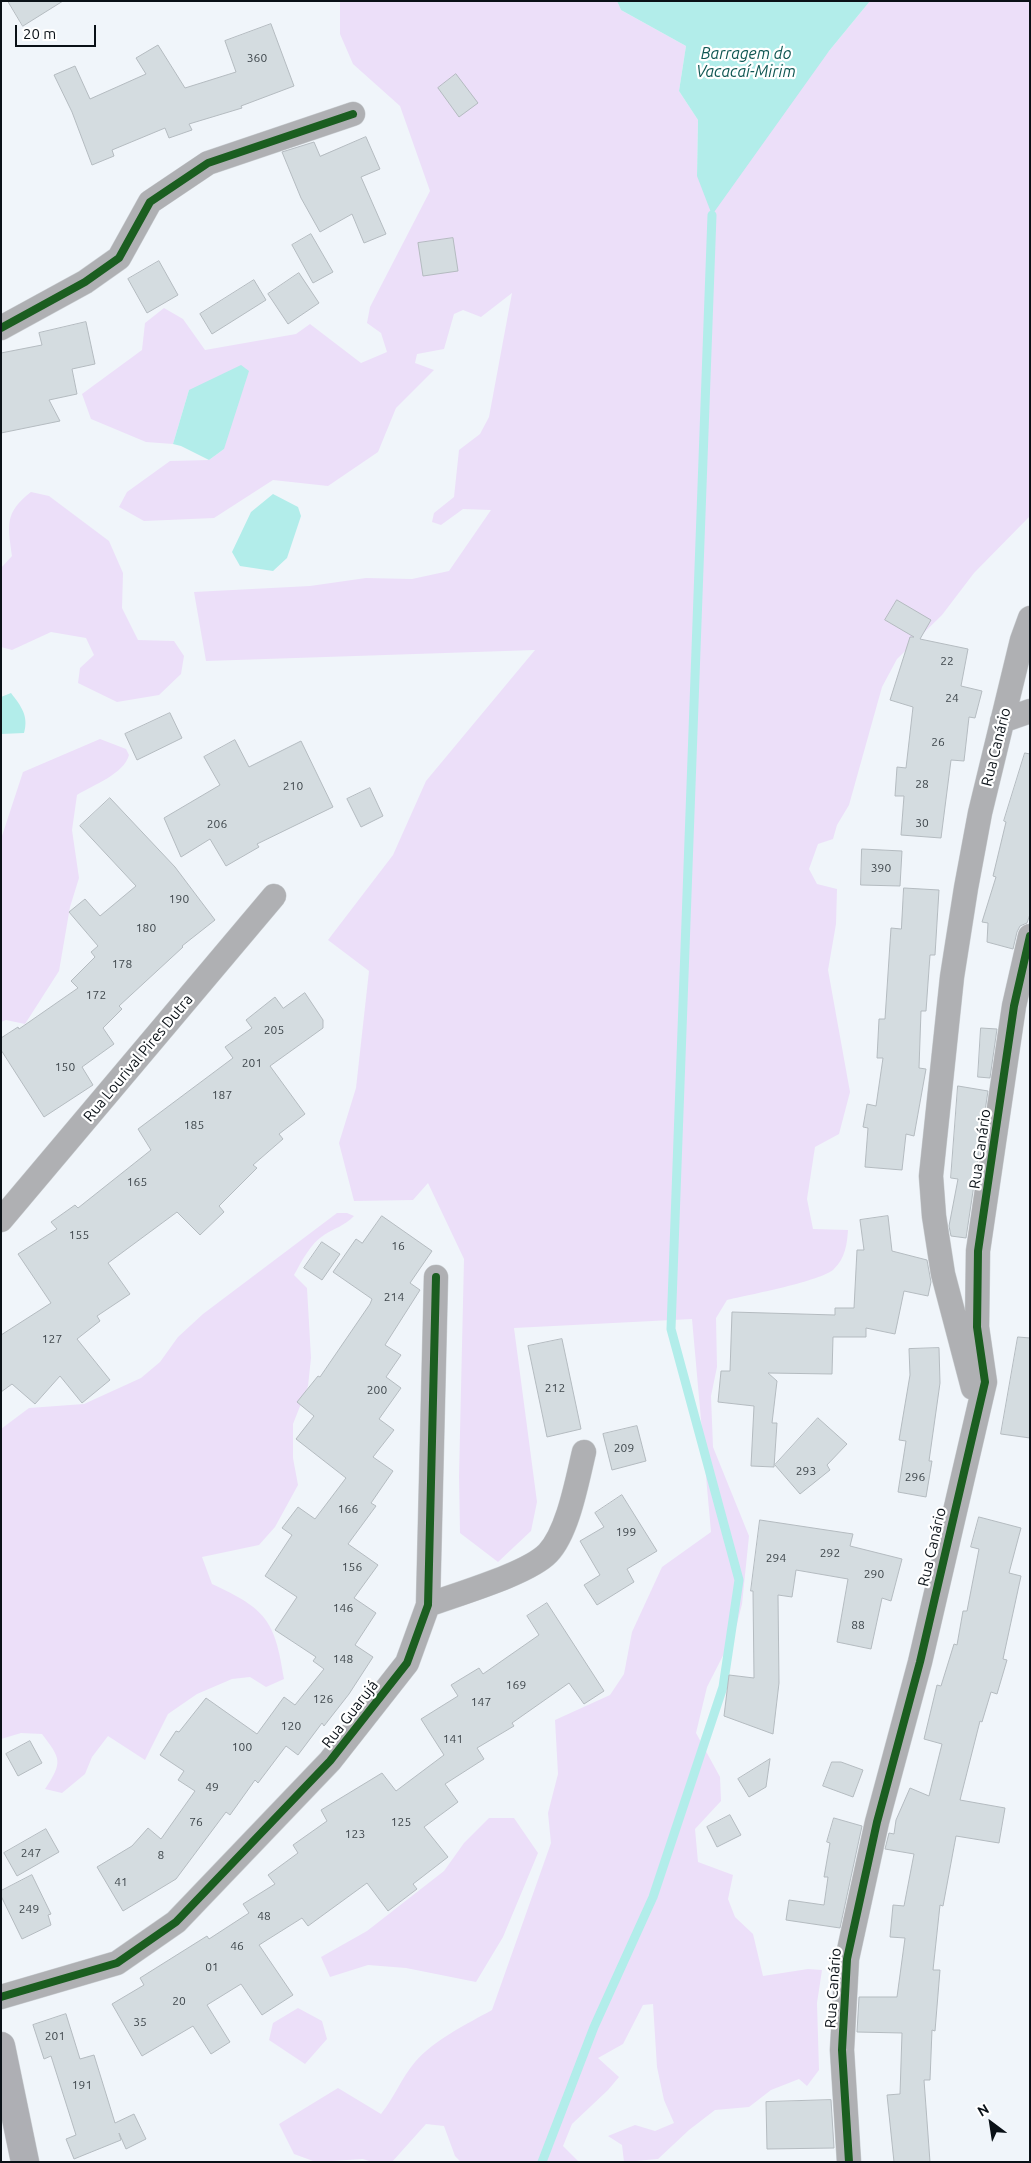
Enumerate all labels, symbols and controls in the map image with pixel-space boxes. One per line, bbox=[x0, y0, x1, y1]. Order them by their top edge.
scale bar bbox=[18, 15, 99, 47]
text: 20 m bbox=[23, 25, 56, 42]
water label: Barragem do Vacacaí-Mirim bbox=[696, 44, 796, 82]
house number: 360 bbox=[247, 51, 267, 65]
house number: 22 bbox=[940, 654, 954, 668]
house number: 24 bbox=[945, 691, 959, 705]
street label: Rua Canário bbox=[978, 706, 1014, 788]
house number: 26 bbox=[931, 735, 945, 749]
house number: 28 bbox=[915, 777, 929, 791]
house number: 210 bbox=[283, 779, 303, 793]
house number: 30 bbox=[915, 816, 929, 830]
house number: 206 bbox=[207, 817, 227, 831]
house number: 390 bbox=[871, 861, 891, 875]
house number: 190 bbox=[169, 892, 189, 906]
house number: 180 bbox=[136, 921, 156, 935]
house number: 178 bbox=[112, 957, 132, 971]
house number: 172 bbox=[86, 988, 106, 1002]
street label: Rua Lourival Pires Dutra bbox=[79, 991, 197, 1125]
house number: 205 bbox=[264, 1023, 284, 1037]
house number: 201 bbox=[242, 1056, 262, 1070]
house number: 150 bbox=[55, 1060, 75, 1074]
house number: 187 bbox=[212, 1088, 232, 1102]
street label: Rua Canário bbox=[965, 1108, 995, 1190]
house number: 185 bbox=[184, 1118, 204, 1132]
house number: 165 bbox=[127, 1175, 147, 1189]
house number: 155 bbox=[69, 1228, 89, 1242]
house number: 16 bbox=[391, 1239, 405, 1253]
house number: 214 bbox=[384, 1290, 404, 1304]
house number: 127 bbox=[42, 1332, 62, 1346]
house number: 212 bbox=[545, 1381, 565, 1395]
house number: 200 bbox=[367, 1383, 387, 1397]
house number: 209 bbox=[614, 1441, 634, 1455]
house number: 293 bbox=[796, 1464, 816, 1478]
house number: 296 bbox=[905, 1470, 925, 1484]
house number: 166 bbox=[338, 1502, 358, 1516]
street label: Rua Canário bbox=[914, 1506, 950, 1588]
house number: 199 bbox=[616, 1525, 636, 1539]
house number: 292 bbox=[820, 1546, 840, 1560]
house number: 294 bbox=[766, 1551, 786, 1565]
house number: 156 bbox=[342, 1560, 362, 1574]
house number: 290 bbox=[864, 1567, 884, 1581]
house number: 146 bbox=[333, 1601, 353, 1615]
house number: 88 bbox=[851, 1618, 865, 1632]
house number: 148 bbox=[333, 1652, 353, 1666]
street label: Rua Guarujá bbox=[318, 1677, 382, 1751]
house number: 169 bbox=[506, 1678, 526, 1692]
house number: 126 bbox=[313, 1692, 333, 1706]
house number: 147 bbox=[471, 1695, 491, 1709]
house number: 120 bbox=[281, 1719, 301, 1733]
house number: 141 bbox=[443, 1732, 463, 1746]
house number: 100 bbox=[232, 1740, 252, 1754]
house number: 49 bbox=[205, 1780, 219, 1794]
house number: 76 bbox=[189, 1815, 203, 1829]
house number: 125 bbox=[391, 1815, 411, 1829]
house number: 123 bbox=[345, 1827, 365, 1841]
house number: 247 bbox=[21, 1846, 41, 1860]
house number: 8 bbox=[158, 1848, 164, 1862]
house number: 41 bbox=[114, 1875, 128, 1889]
house number: 249 bbox=[19, 1902, 39, 1916]
house number: 48 bbox=[257, 1909, 271, 1923]
house number: 46 bbox=[230, 1939, 244, 1953]
street label: Rua Canário bbox=[821, 1947, 845, 2029]
house number: 01 bbox=[205, 1960, 219, 1974]
house number: 20 bbox=[172, 1994, 186, 2008]
house number: 35 bbox=[133, 2015, 147, 2029]
house number: 201 bbox=[45, 2029, 65, 2043]
house number: 191 bbox=[72, 2078, 92, 2092]
north arrow bbox=[966, 2098, 1016, 2148]
text: N bbox=[975, 2101, 992, 2120]

